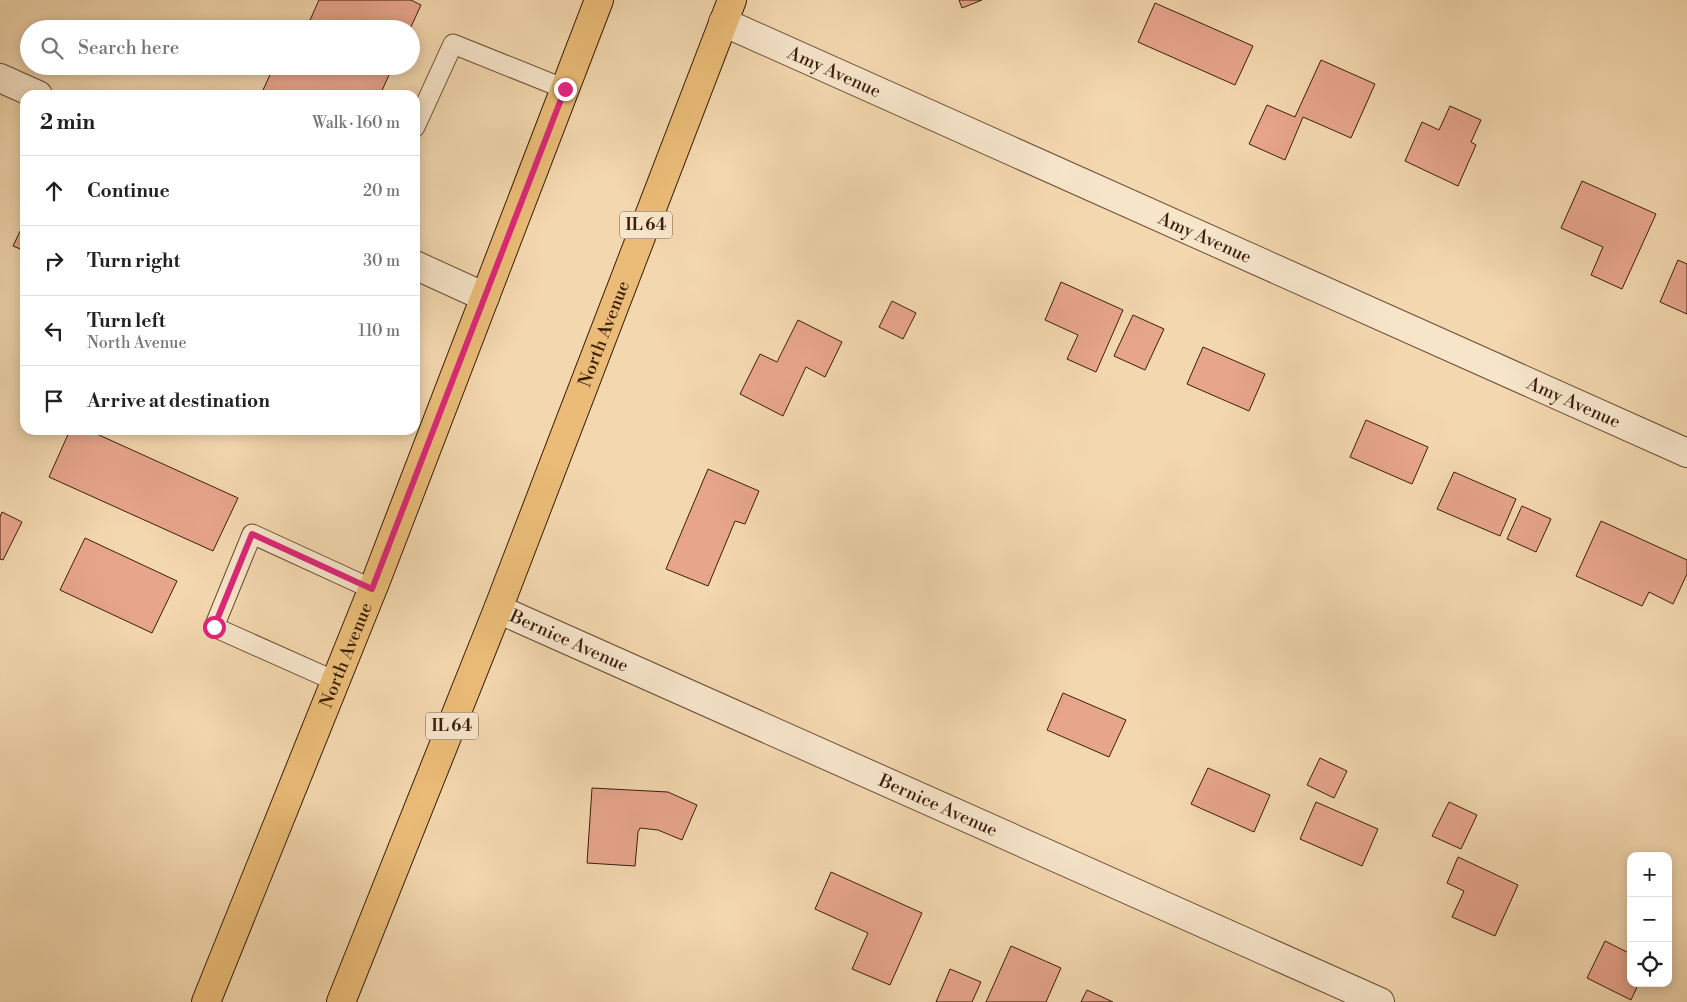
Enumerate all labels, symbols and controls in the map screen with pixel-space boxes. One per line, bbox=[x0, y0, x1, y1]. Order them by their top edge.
search box bbox=[20, 20, 420, 75]
icon: search bbox=[38, 34, 66, 62]
text: Search here bbox=[78, 36, 179, 60]
street label: Amy Avenue bbox=[783, 41, 885, 103]
route end bbox=[554, 78, 577, 101]
text: 2 min bbox=[40, 110, 95, 136]
text: Walk · 160 m bbox=[312, 113, 400, 133]
icon: ahead bbox=[40, 177, 68, 205]
text: Continue bbox=[87, 179, 170, 203]
text: 20 m bbox=[363, 181, 400, 201]
street label: Amy Avenue bbox=[1154, 206, 1255, 268]
road number: IL 64 bbox=[620, 212, 672, 238]
icon: right bbox=[40, 247, 68, 275]
text: Turn right bbox=[87, 249, 180, 273]
text: 30 m bbox=[363, 251, 400, 271]
street label: North Avenue bbox=[573, 277, 635, 390]
text: Turn left bbox=[87, 309, 166, 333]
icon: left bbox=[40, 317, 68, 345]
text: 110 m bbox=[358, 321, 400, 341]
text: North Avenue bbox=[87, 333, 187, 353]
street label: Amy Avenue bbox=[1523, 371, 1624, 433]
icon: arrive bbox=[40, 387, 68, 415]
text: Arrive at destination bbox=[87, 389, 270, 413]
street label: North Avenue bbox=[314, 599, 377, 711]
street label: Bernice Avenue bbox=[505, 604, 632, 677]
route start bbox=[203, 616, 226, 639]
road number: IL 64 bbox=[426, 712, 478, 739]
street label: Bernice Avenue bbox=[874, 768, 1001, 842]
map controls bbox=[1627, 852, 1672, 987]
button: + bbox=[1627, 852, 1672, 897]
button: − bbox=[1627, 897, 1672, 942]
button: locate bbox=[1627, 942, 1672, 987]

